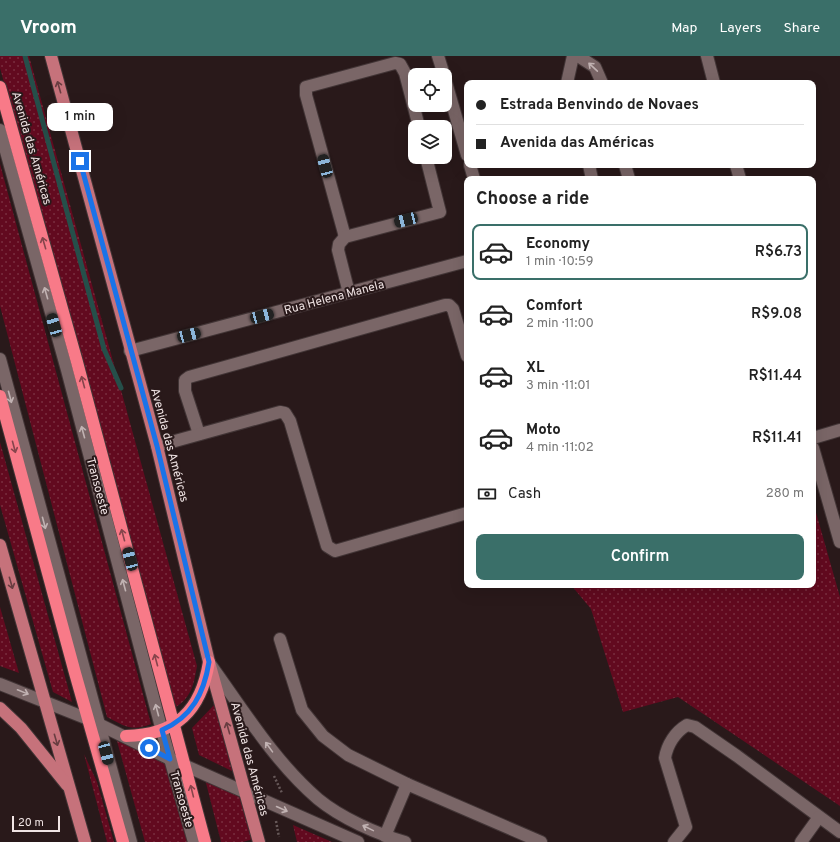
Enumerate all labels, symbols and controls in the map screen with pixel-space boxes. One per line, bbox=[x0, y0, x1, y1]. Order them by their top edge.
text: Vroom bbox=[20, 16, 77, 40]
text: Map bbox=[671, 20, 697, 37]
text: Layers bbox=[719, 20, 761, 37]
text: Share bbox=[783, 20, 820, 37]
one-way arrow bbox=[588, 63, 598, 72]
map controls bbox=[408, 68, 452, 164]
button: locate bbox=[408, 68, 452, 112]
one-way arrow bbox=[55, 80, 63, 93]
street label: Avenida das Américas bbox=[7, 90, 55, 207]
text: Estrada Benvindo de Novaes bbox=[500, 96, 699, 115]
callout: 1 min bbox=[47, 103, 113, 131]
text: 1 min bbox=[65, 109, 95, 125]
button: layers bbox=[408, 120, 452, 164]
text: Avenida das Américas bbox=[500, 134, 654, 153]
route end bbox=[71, 152, 89, 170]
car bbox=[316, 153, 334, 179]
text: Choose a ride bbox=[476, 188, 589, 211]
car bbox=[393, 211, 419, 229]
icon: car bbox=[478, 234, 514, 270]
text: Economy bbox=[526, 235, 590, 254]
one-way arrow bbox=[40, 237, 47, 250]
text: R$6.73 bbox=[755, 243, 802, 262]
text: 1 min · 10:59 bbox=[526, 254, 593, 270]
street label: Rua Helena Manela bbox=[282, 277, 386, 319]
one-way arrow bbox=[41, 287, 49, 300]
icon: car bbox=[478, 296, 514, 332]
text: Comfort bbox=[526, 297, 583, 316]
text: R$9.08 bbox=[751, 305, 802, 324]
car bbox=[249, 307, 275, 325]
car bbox=[45, 312, 63, 338]
text: 2 min · 11:00 bbox=[526, 316, 594, 332]
car bbox=[176, 326, 202, 344]
icon: car bbox=[478, 358, 514, 394]
text: XL bbox=[526, 359, 544, 378]
text: R$11.44 bbox=[748, 367, 802, 386]
one-way arrow bbox=[78, 376, 86, 389]
text: 3 min · 11:01 bbox=[526, 378, 590, 394]
street label: Avenida das Américas bbox=[146, 387, 192, 504]
one-way arrow bbox=[7, 390, 14, 403]
icon: car bbox=[478, 420, 514, 456]
text: Moto bbox=[526, 421, 561, 440]
one-way arrow bbox=[79, 426, 87, 439]
text: R$11.41 bbox=[752, 429, 802, 448]
one-way arrow bbox=[11, 440, 18, 453]
text: 4 min · 11:02 bbox=[526, 440, 594, 456]
street label: Transoeste bbox=[82, 456, 112, 517]
icon: cash bbox=[476, 483, 498, 505]
text: Cash bbox=[508, 485, 541, 504]
text: 280 m bbox=[766, 486, 804, 502]
one-way arrow bbox=[41, 516, 48, 529]
one-way arrow bbox=[119, 528, 126, 541]
button: Confirm bbox=[476, 534, 804, 580]
car bbox=[121, 546, 139, 572]
one-way arrow bbox=[8, 576, 15, 589]
one-way arrow bbox=[119, 578, 127, 591]
one-way arrow bbox=[152, 654, 160, 667]
one-way arrow bbox=[17, 689, 29, 697]
street label: Avenida das Américas bbox=[226, 701, 272, 818]
one-way arrow bbox=[153, 704, 160, 717]
one-way arrow bbox=[224, 722, 231, 735]
one-way arrow bbox=[53, 733, 60, 746]
route start bbox=[140, 739, 158, 757]
car bbox=[97, 740, 115, 766]
one-way arrow bbox=[265, 741, 274, 752]
street label: Transoeste bbox=[165, 769, 197, 830]
one-way arrow bbox=[187, 785, 195, 798]
one-way arrow bbox=[275, 805, 287, 813]
scale bar bbox=[12, 814, 60, 833]
text: 20 m bbox=[18, 816, 44, 830]
one-way arrow bbox=[363, 824, 375, 831]

